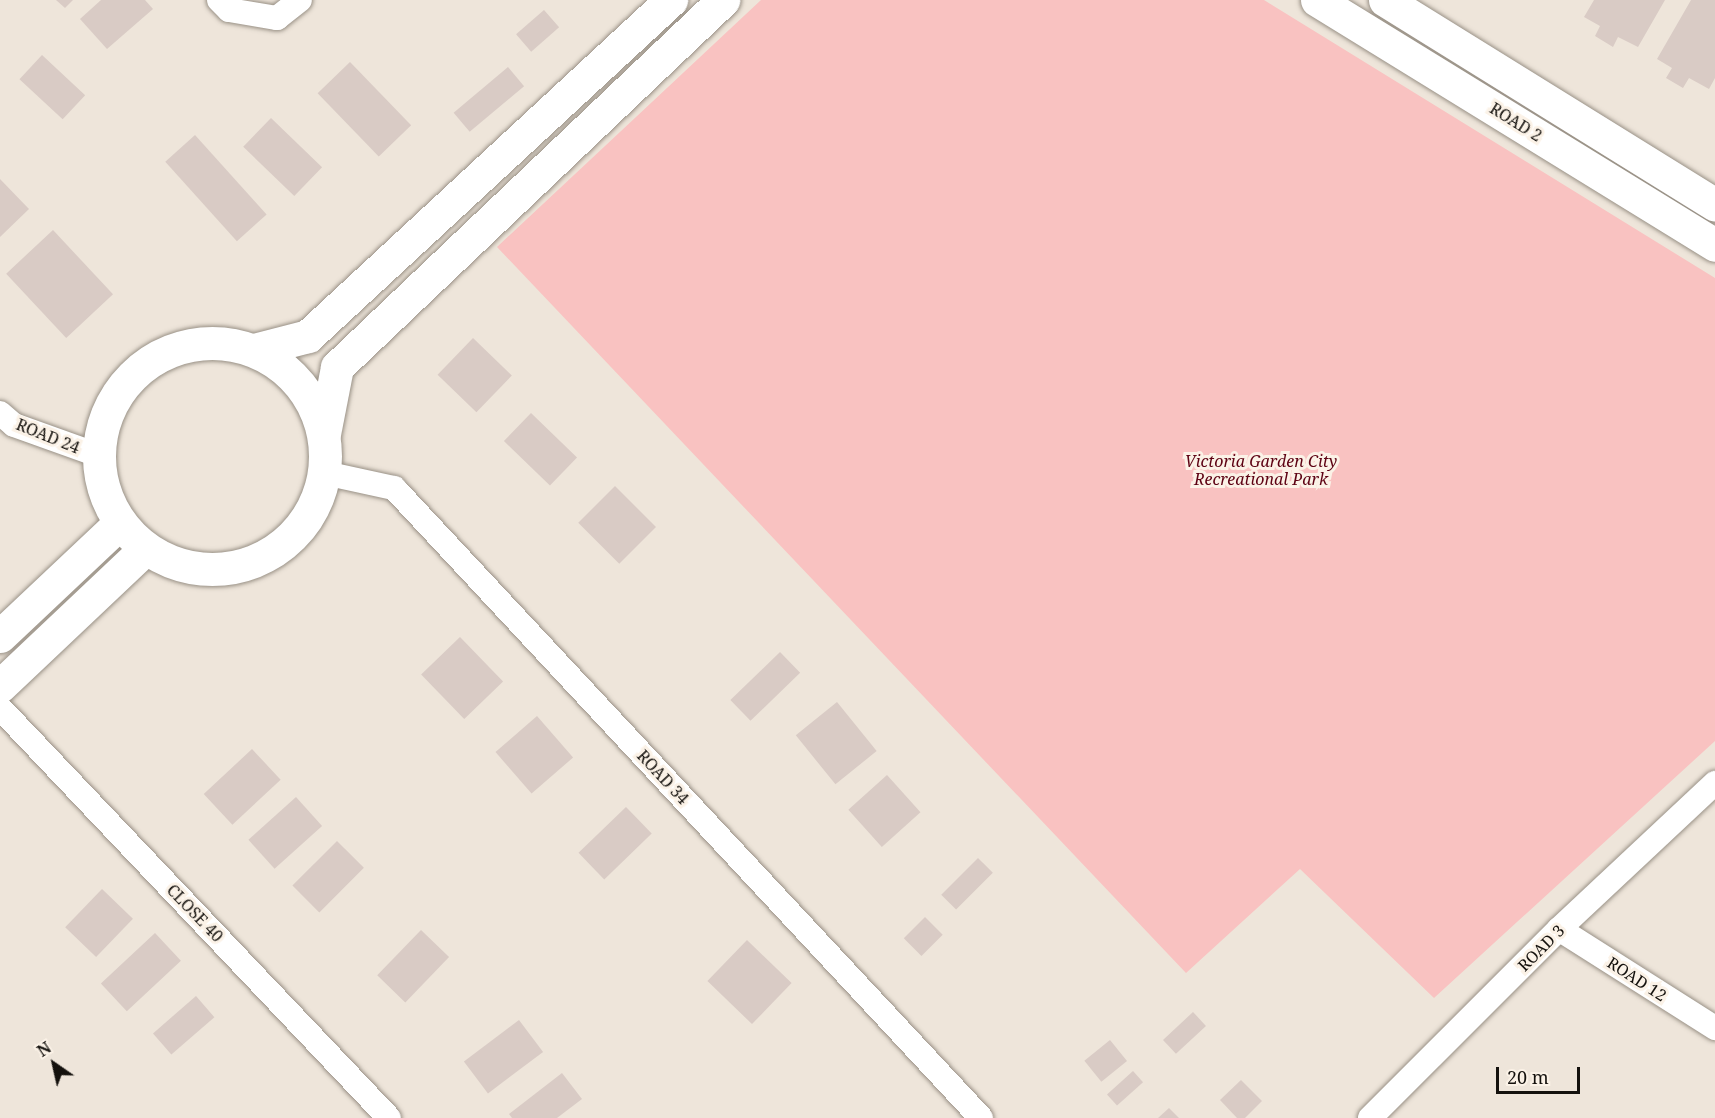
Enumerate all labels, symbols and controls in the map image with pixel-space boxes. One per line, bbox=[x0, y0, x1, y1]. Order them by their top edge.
street label: ROAD 2 bbox=[1486, 99, 1546, 145]
street label: ROAD 24 bbox=[13, 415, 83, 457]
park label: Victoria Garden City Recreational Park bbox=[1185, 451, 1337, 489]
street label: ROAD 34 bbox=[633, 746, 693, 808]
street label: CLOSE 40 bbox=[163, 880, 227, 946]
street label: ROAD 3 bbox=[1514, 921, 1568, 975]
street label: ROAD 12 bbox=[1604, 953, 1670, 1005]
north arrow bbox=[24, 1034, 84, 1094]
text: N bbox=[33, 1036, 55, 1062]
scale bar bbox=[1499, 1055, 1583, 1093]
text: 20 m bbox=[1507, 1065, 1549, 1089]

